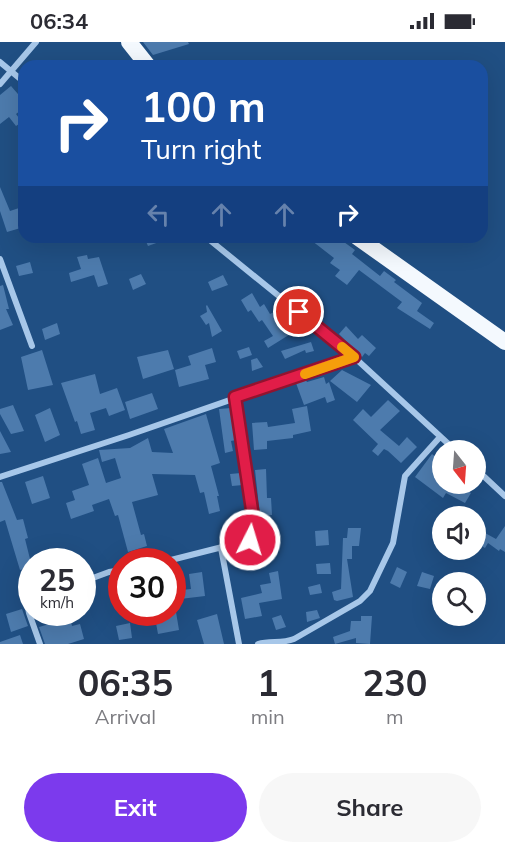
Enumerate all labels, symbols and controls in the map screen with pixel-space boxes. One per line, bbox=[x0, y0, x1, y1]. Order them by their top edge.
text: 06:34 bbox=[30, 7, 88, 35]
text: 100 m bbox=[141, 80, 266, 133]
icon: right bbox=[42, 84, 120, 162]
text: Turn right bbox=[141, 132, 261, 166]
icon: left bbox=[142, 198, 175, 231]
icon: ahead bbox=[205, 198, 238, 231]
icon: ahead bbox=[268, 198, 301, 231]
icon: right bbox=[331, 198, 364, 231]
pin bbox=[273, 286, 324, 337]
icon: arrive bbox=[282, 295, 315, 328]
north arrow bbox=[432, 440, 486, 494]
map controls bbox=[432, 440, 486, 626]
button: sound bbox=[432, 506, 486, 560]
position arrow bbox=[218, 508, 282, 572]
speed limit sign: 30 bbox=[108, 548, 186, 626]
text: 25 bbox=[39, 561, 75, 599]
button: search bbox=[432, 572, 486, 626]
text: km/h bbox=[40, 593, 74, 612]
text: 06:35 bbox=[78, 660, 173, 705]
text: 1 bbox=[257, 660, 279, 705]
text: 230 bbox=[362, 660, 427, 705]
text: Arrival bbox=[95, 704, 156, 729]
text: min bbox=[251, 704, 285, 729]
text: m bbox=[386, 704, 404, 729]
button: Exit bbox=[24, 773, 247, 842]
button: Share bbox=[259, 773, 481, 842]

